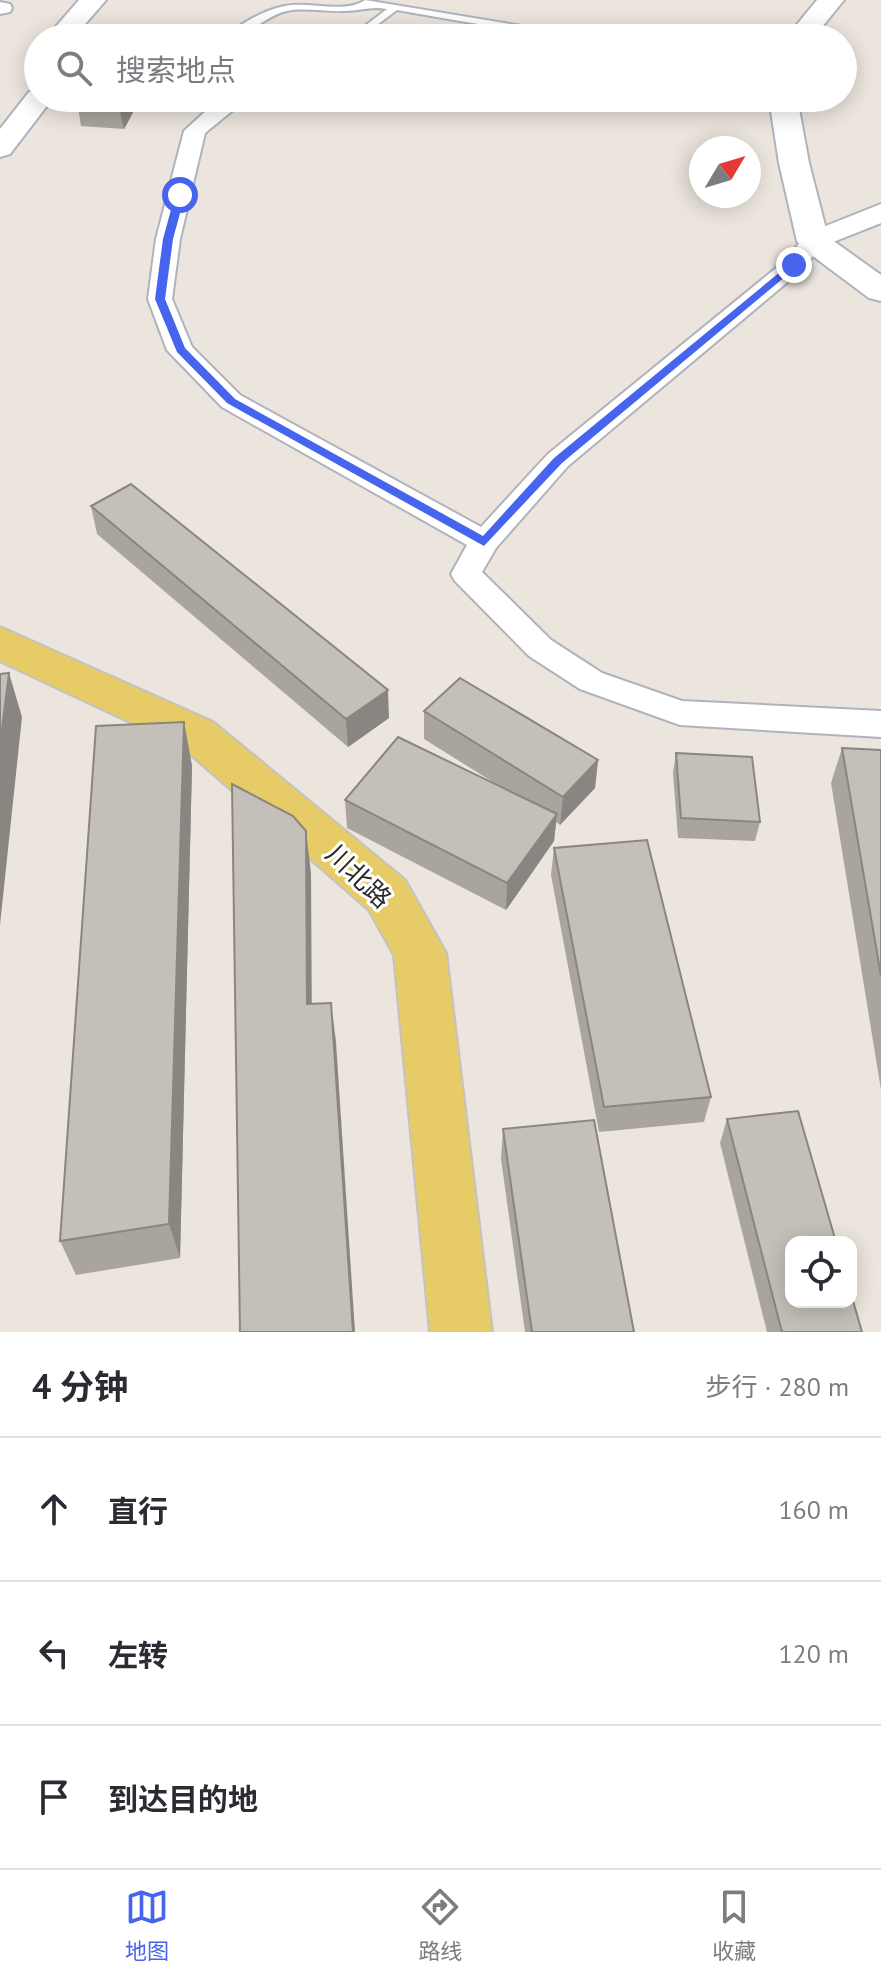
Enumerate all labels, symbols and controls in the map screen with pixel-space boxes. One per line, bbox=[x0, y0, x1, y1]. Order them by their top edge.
search box bbox=[24, 24, 857, 112]
icon: search bbox=[52, 46, 96, 90]
text: 搜索地点 bbox=[116, 50, 236, 89]
north arrow bbox=[689, 136, 761, 208]
route start bbox=[162, 177, 198, 213]
route end bbox=[776, 247, 812, 283]
street label: 川北路 bbox=[319, 837, 399, 915]
map controls bbox=[785, 1236, 857, 1308]
button: locate bbox=[785, 1236, 857, 1308]
text: 4 分钟 bbox=[32, 1364, 128, 1408]
text: 步行 · 280 m bbox=[706, 1370, 849, 1403]
icon: ahead bbox=[32, 1487, 76, 1531]
text: 直行 bbox=[108, 1491, 168, 1530]
text: 160 m bbox=[778, 1493, 849, 1526]
icon: left bbox=[32, 1631, 76, 1675]
text: 左转 bbox=[108, 1635, 168, 1674]
text: 120 m bbox=[778, 1637, 849, 1670]
icon: arrive bbox=[32, 1775, 76, 1819]
text: 到达目的地 bbox=[108, 1779, 258, 1818]
tab: 地图 bbox=[125, 1885, 169, 1965]
tab: 路线 bbox=[418, 1885, 462, 1965]
tab: 收藏 bbox=[712, 1885, 756, 1965]

